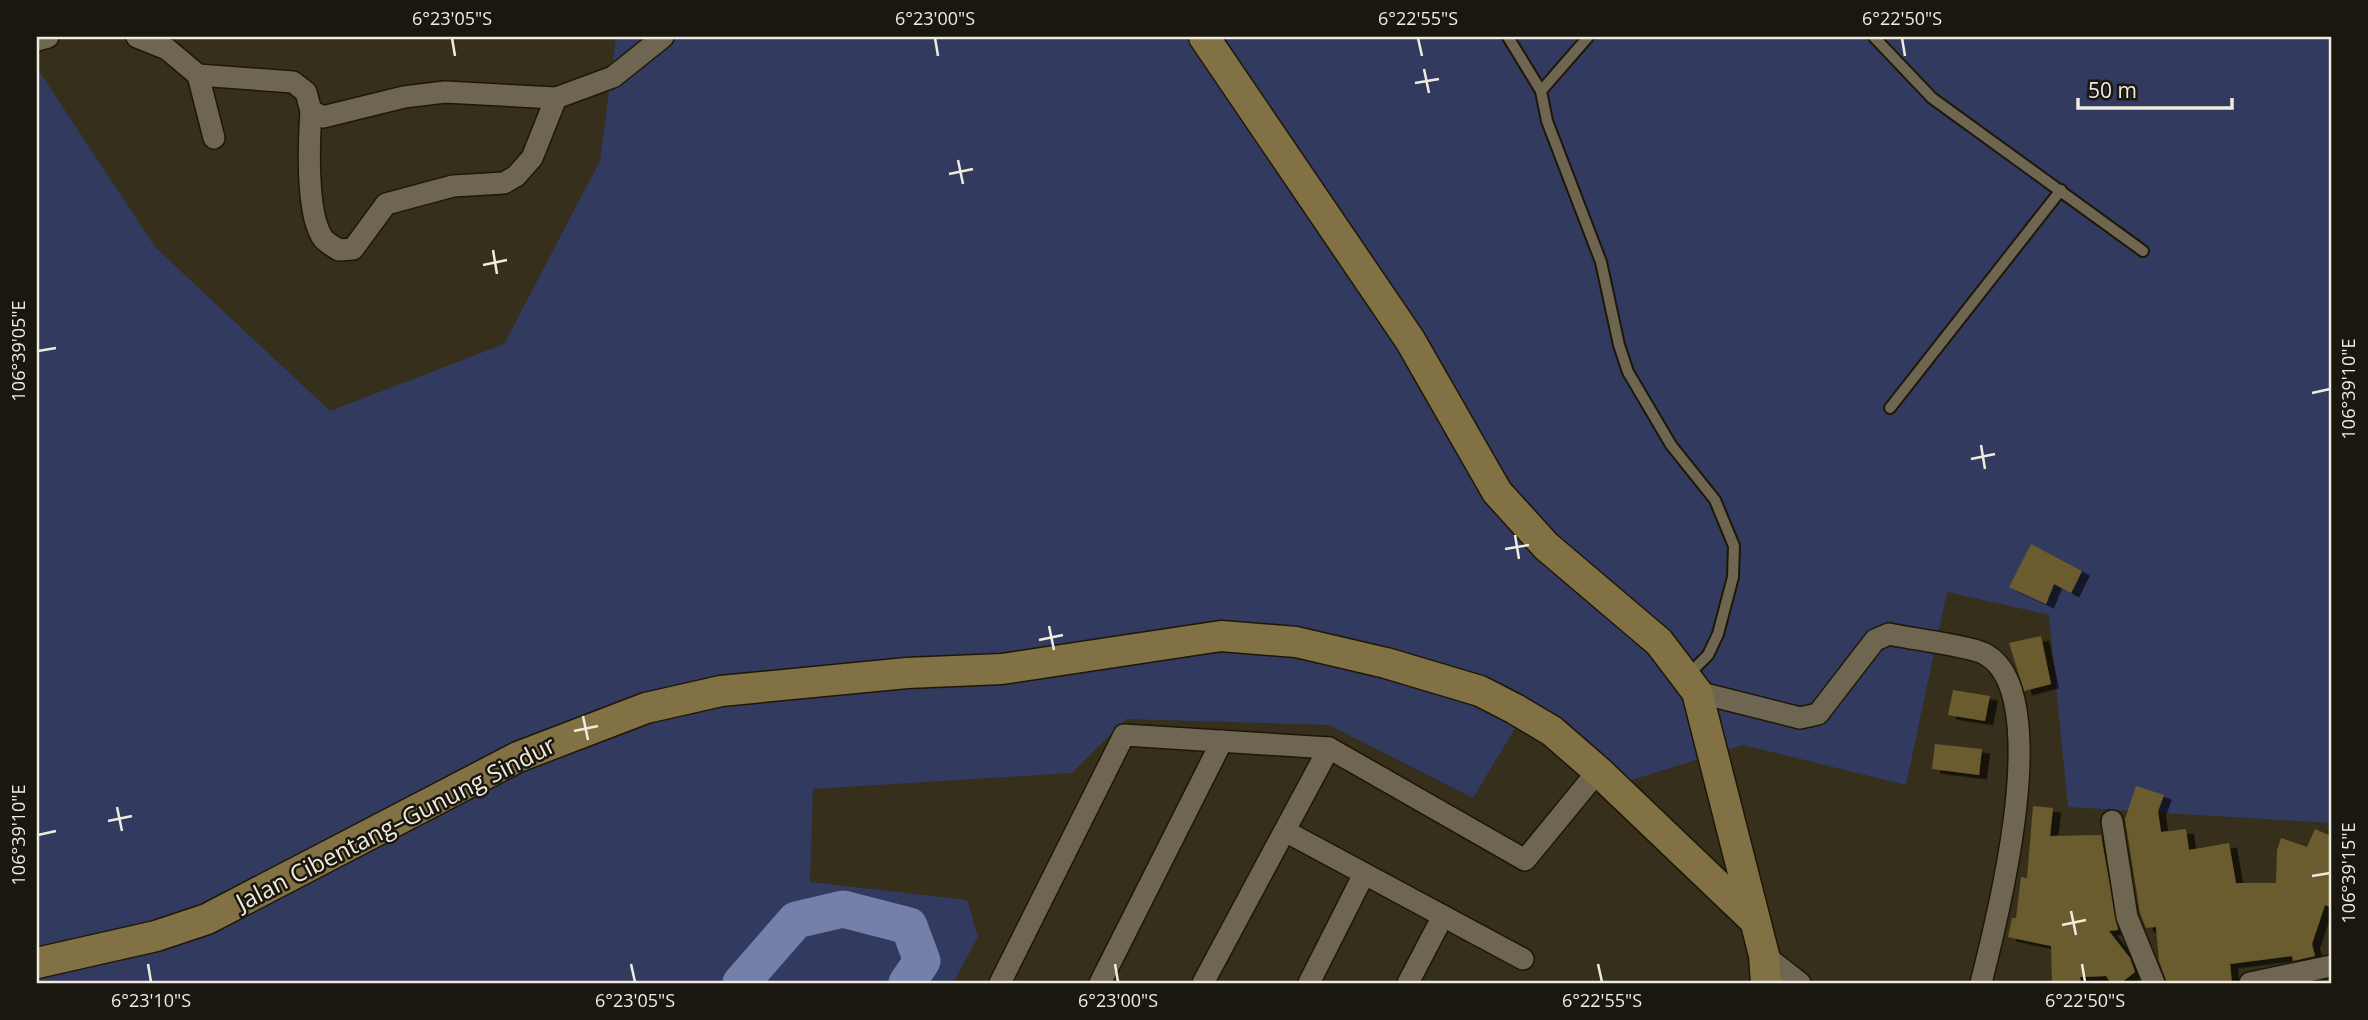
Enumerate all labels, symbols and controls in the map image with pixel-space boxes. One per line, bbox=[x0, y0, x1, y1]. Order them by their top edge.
text: 6°23'05"S bbox=[412, 6, 492, 30]
text: 6°23'00"S bbox=[895, 6, 975, 30]
text: 6°22'55"S bbox=[1378, 6, 1458, 30]
text: 6°22'50"S bbox=[1862, 6, 1942, 30]
scale bar bbox=[2078, 66, 2232, 110]
text: 50 m bbox=[2088, 76, 2137, 104]
text: 106°39'05"E bbox=[6, 301, 30, 401]
text: 106°39'10"E bbox=[2336, 339, 2360, 439]
street label: Jalan Cibentang–Gunung Sindur bbox=[228, 727, 561, 919]
text: 106°39'10"E bbox=[6, 785, 30, 885]
text: 106°39'15"E bbox=[2336, 823, 2360, 923]
text: 6°23'10"S bbox=[111, 988, 191, 1012]
text: 6°23'05"S bbox=[595, 988, 675, 1012]
text: 6°23'00"S bbox=[1078, 988, 1158, 1012]
text: 6°22'55"S bbox=[1562, 988, 1642, 1012]
text: 6°22'50"S bbox=[2045, 988, 2125, 1012]

